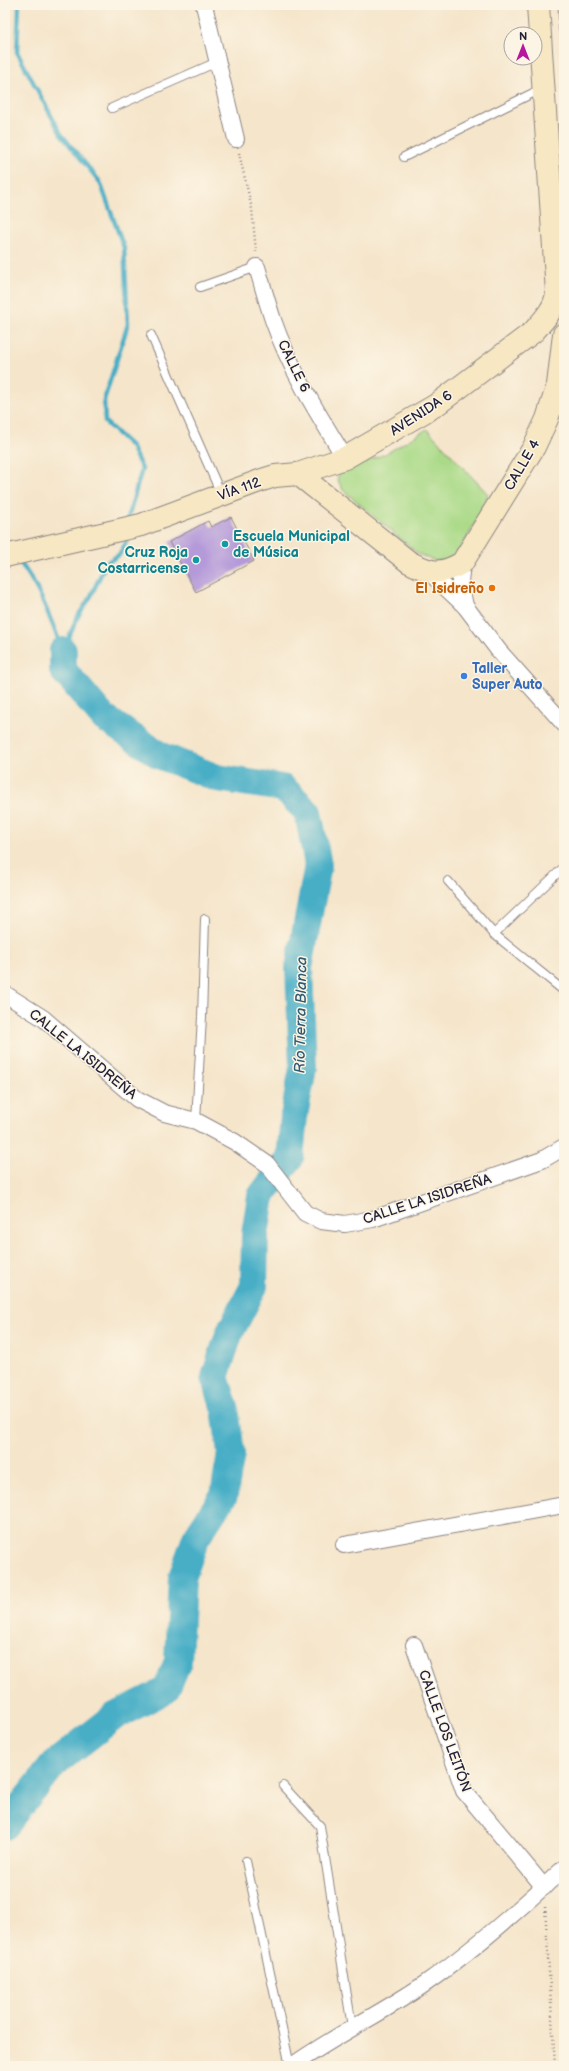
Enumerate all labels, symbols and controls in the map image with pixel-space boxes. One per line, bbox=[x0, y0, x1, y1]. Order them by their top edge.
north arrow bbox=[503, 26, 543, 66]
text: N bbox=[519, 30, 527, 43]
street label: CALLE 6 bbox=[274, 337, 314, 395]
street label: AVENIDA 6 bbox=[387, 386, 456, 439]
street label: CALLE 4 bbox=[501, 436, 544, 494]
street label: VÍA 112 bbox=[215, 472, 263, 505]
place label: Escuela Municipal de Música bbox=[233, 528, 350, 561]
marker: Escuela Municipal de Música bbox=[220, 539, 230, 549]
place label: Cruz Roja Costarricense bbox=[98, 544, 188, 577]
marker: Cruz Roja Costarricense bbox=[191, 555, 201, 565]
place label: El Isidreño bbox=[415, 580, 484, 597]
marker: El Isidreño bbox=[487, 583, 497, 593]
place label: Taller Super Auto bbox=[472, 660, 543, 693]
marker: Taller Super Auto bbox=[459, 671, 469, 681]
water label: Río Tierra Blanca bbox=[290, 956, 312, 1074]
street label: CALLE LA ISIDREÑA bbox=[26, 1005, 141, 1103]
street label: CALLE LA ISIDREÑA bbox=[360, 1169, 494, 1228]
street label: CALLE LOS LEITÓN bbox=[415, 1667, 476, 1794]

